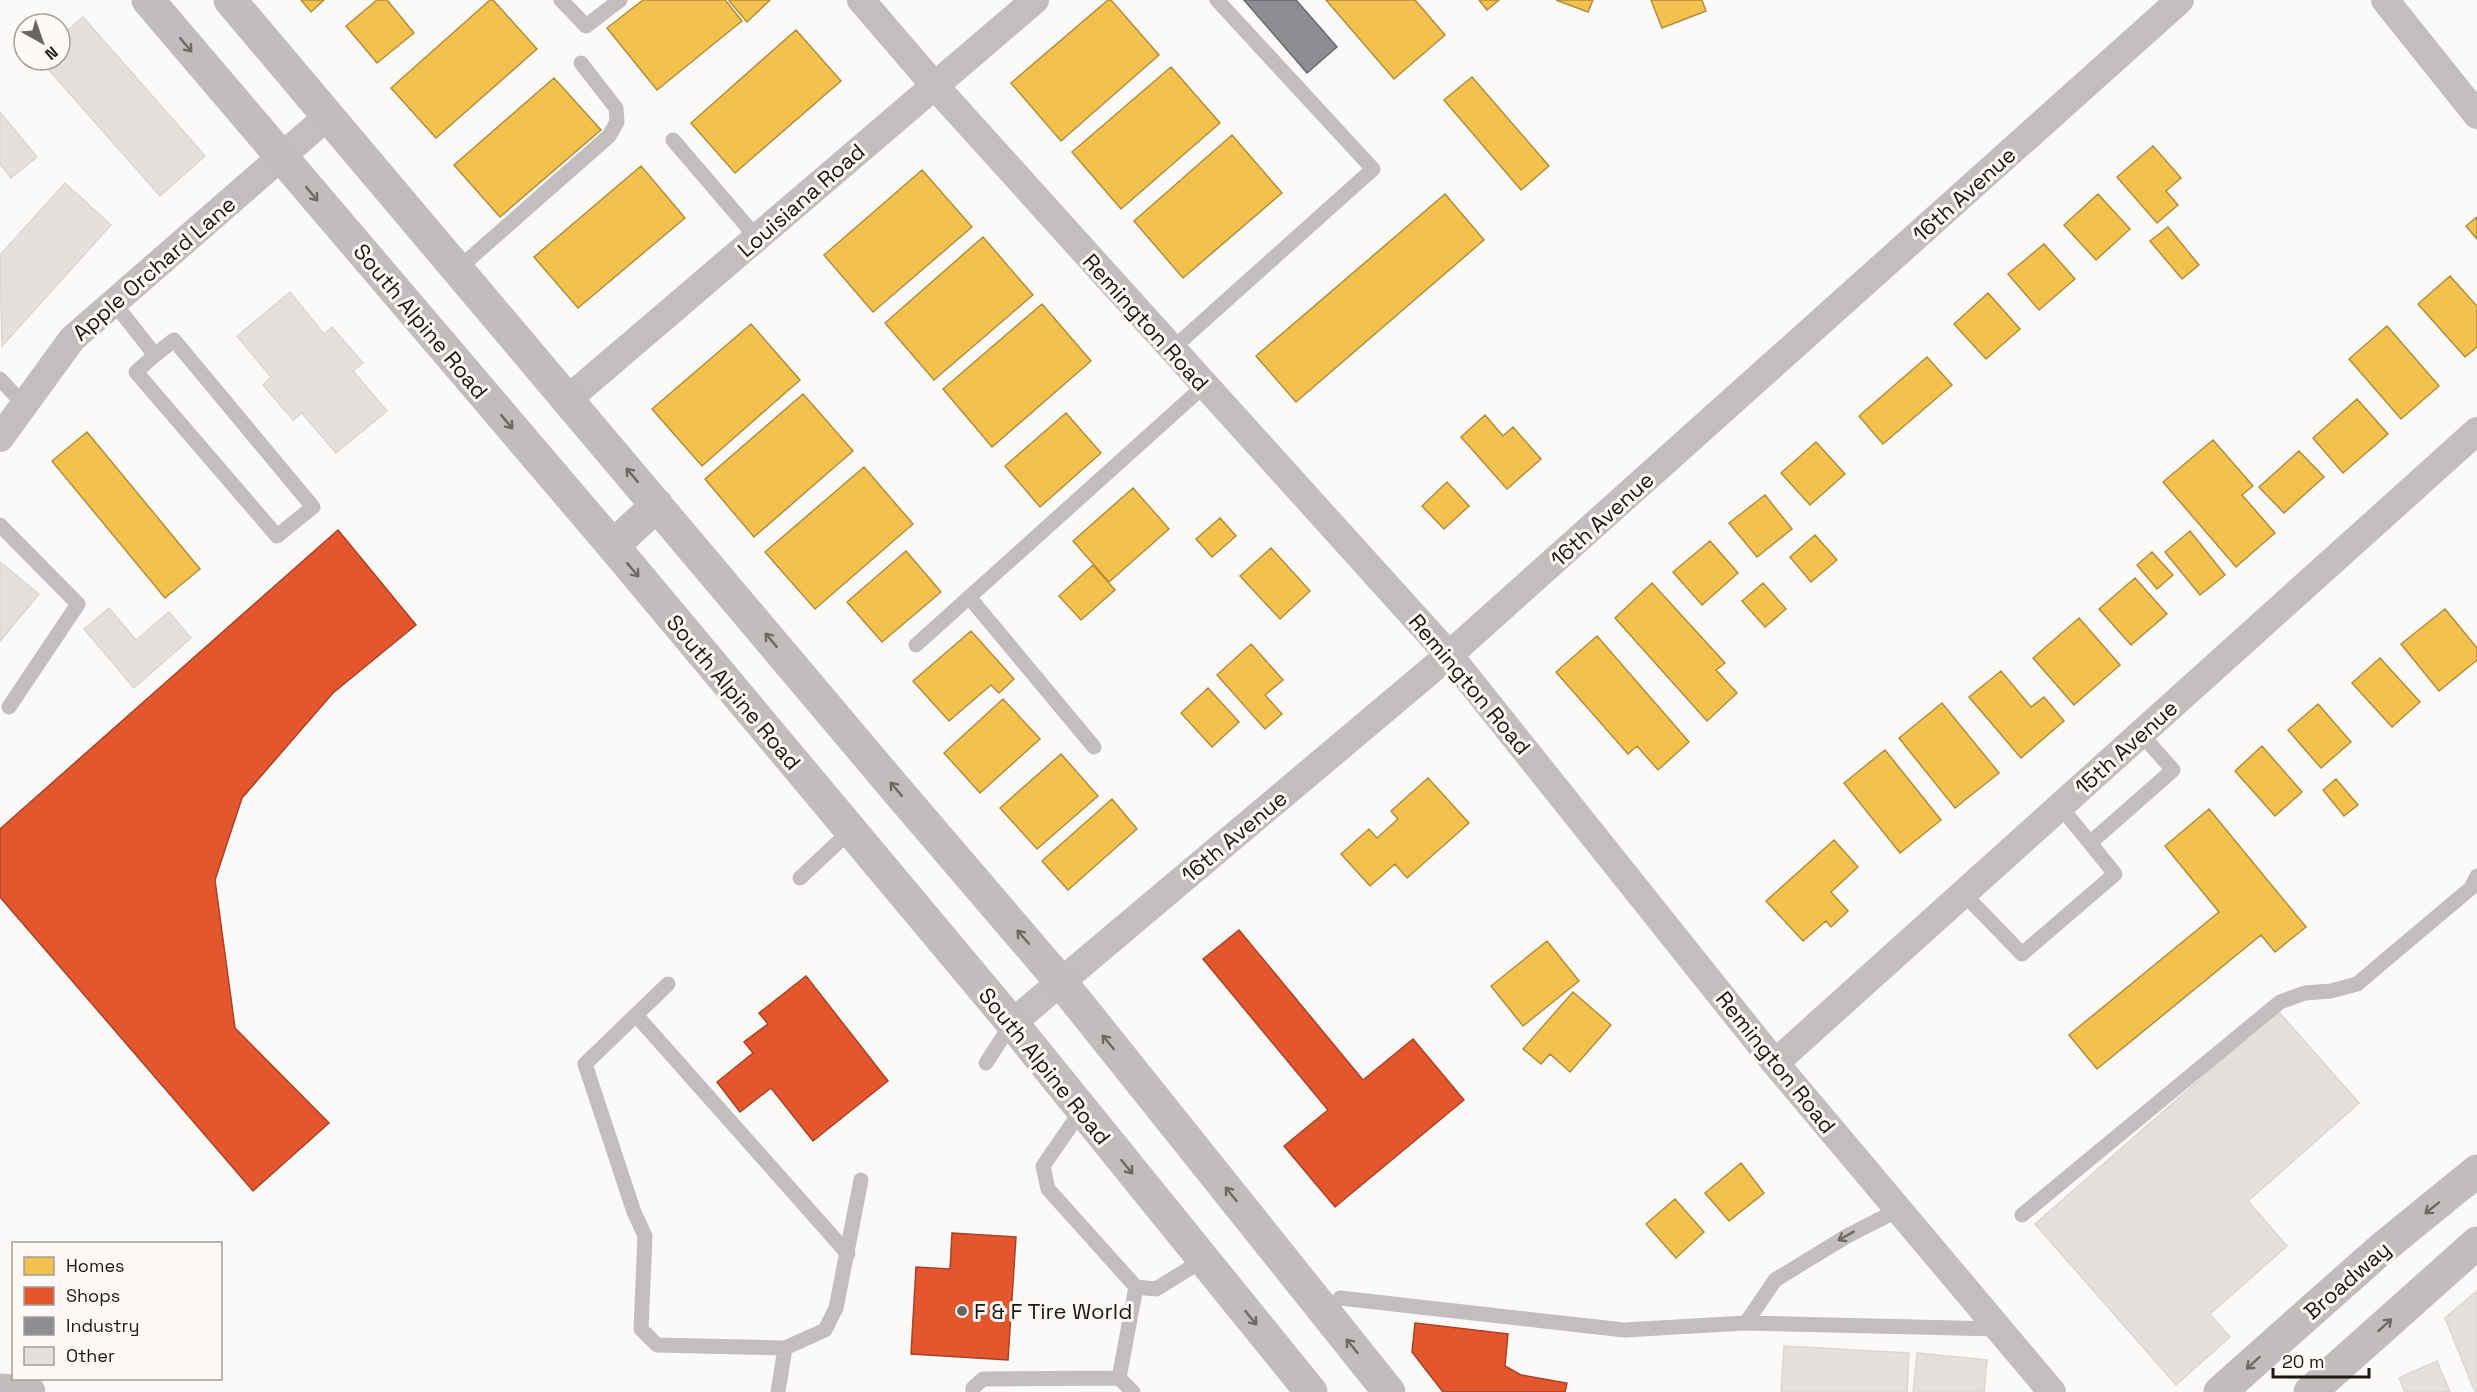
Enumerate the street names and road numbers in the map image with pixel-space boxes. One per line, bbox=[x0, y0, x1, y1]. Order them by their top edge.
street label: Louisiana Road bbox=[732, 137, 870, 263]
street label: 16th Avenue bbox=[1907, 140, 2021, 248]
street label: Apple Orchard Lane bbox=[67, 190, 241, 346]
street label: South Alpine Road bbox=[348, 238, 494, 404]
street label: Remington Road bbox=[1077, 247, 1215, 397]
street label: 16th Avenue bbox=[1545, 465, 1659, 573]
street label: Remington Road bbox=[1403, 608, 1537, 760]
street label: South Alpine Road bbox=[661, 609, 807, 775]
street label: 15th Avenue bbox=[2069, 693, 2183, 801]
street label: 16th Avenue bbox=[1175, 784, 1293, 888]
street label: South Alpine Road bbox=[973, 982, 1117, 1150]
street label: Remington Road bbox=[1710, 985, 1842, 1139]
street label: Broadway bbox=[2298, 1235, 2396, 1325]

